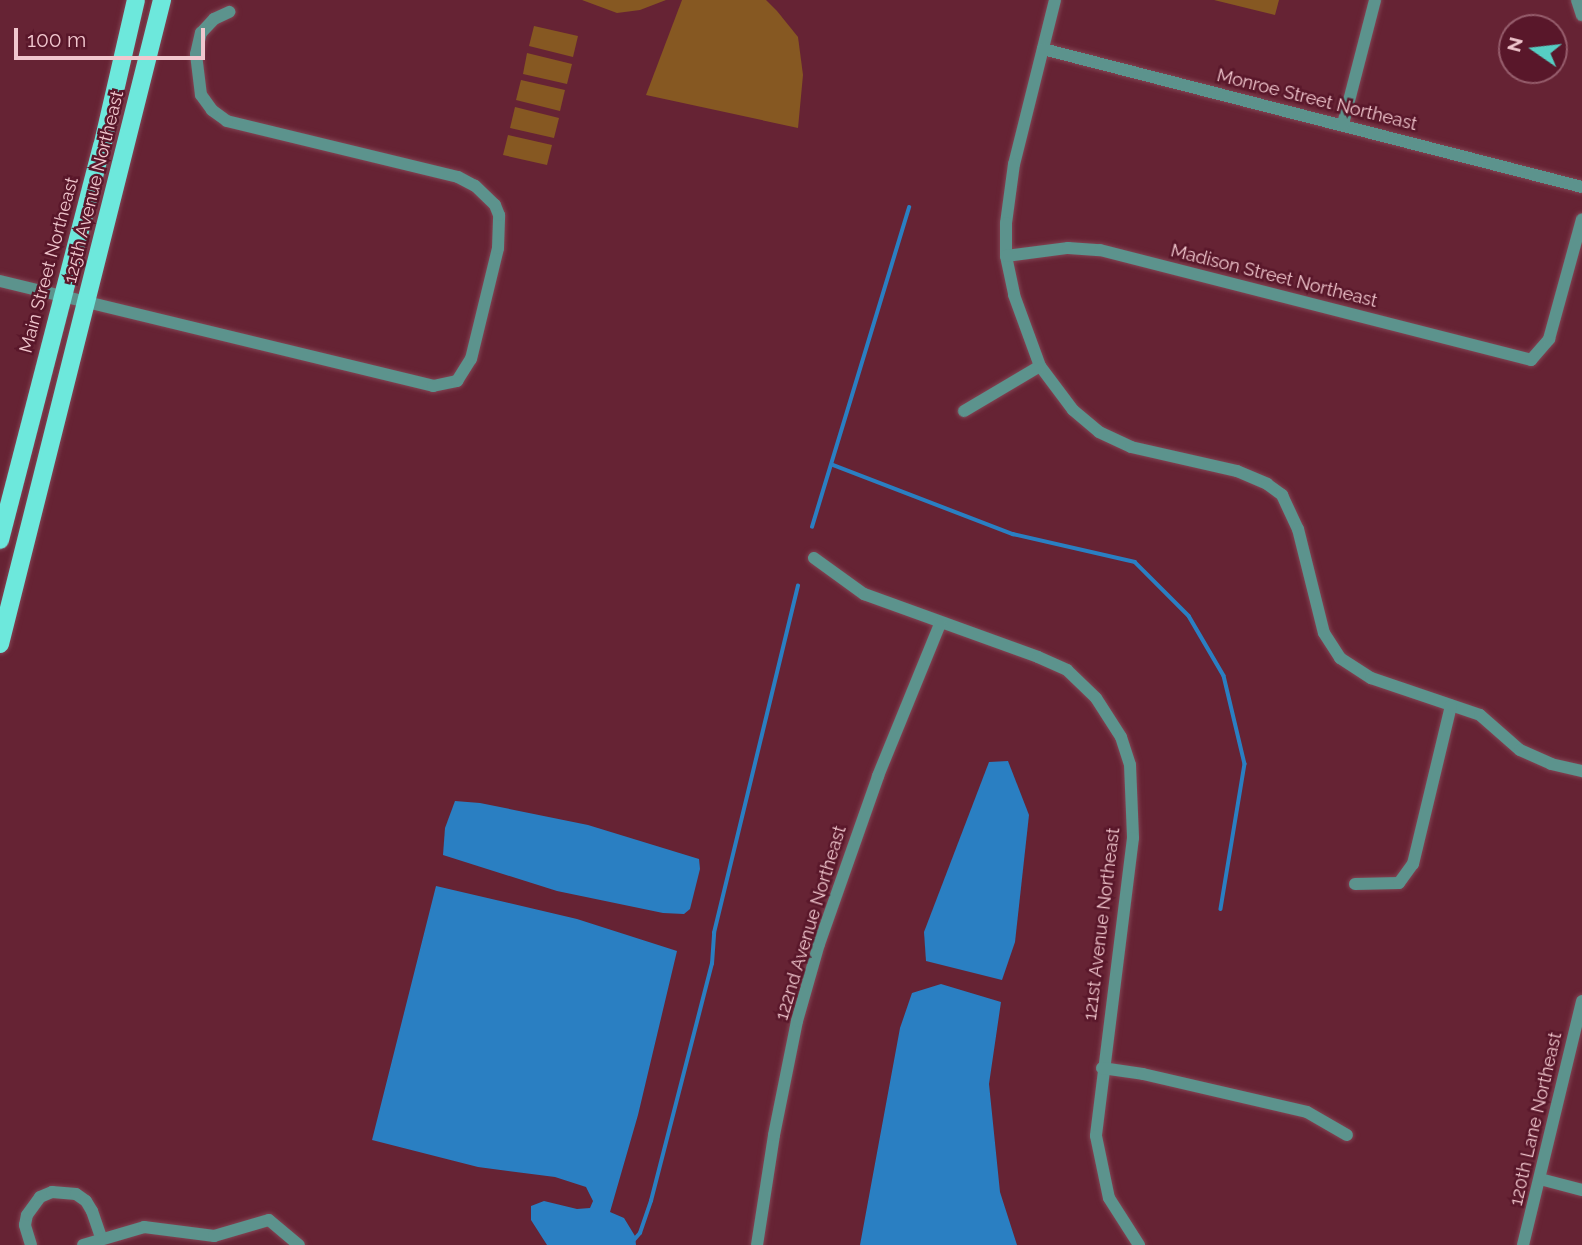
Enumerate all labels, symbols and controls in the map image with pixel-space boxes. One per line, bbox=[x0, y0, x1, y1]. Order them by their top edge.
scale bar bbox=[18, 14, 208, 58]
north arrow bbox=[1498, 14, 1568, 84]
text: 100 m bbox=[27, 27, 86, 52]
text: N bbox=[1502, 35, 1527, 54]
street label: Monroe Street Northeast bbox=[1215, 65, 1419, 135]
street label: 125th Avenue Northeast bbox=[60, 88, 128, 286]
street label: Main Street Northeast bbox=[15, 175, 83, 355]
street label: Madison Street Northeast bbox=[1169, 240, 1379, 312]
street label: 122nd Avenue Northeast bbox=[771, 823, 851, 1023]
street label: 121st Avenue Northeast bbox=[1079, 826, 1125, 1022]
street label: 120th Lane Northeast bbox=[1506, 1030, 1566, 1208]

